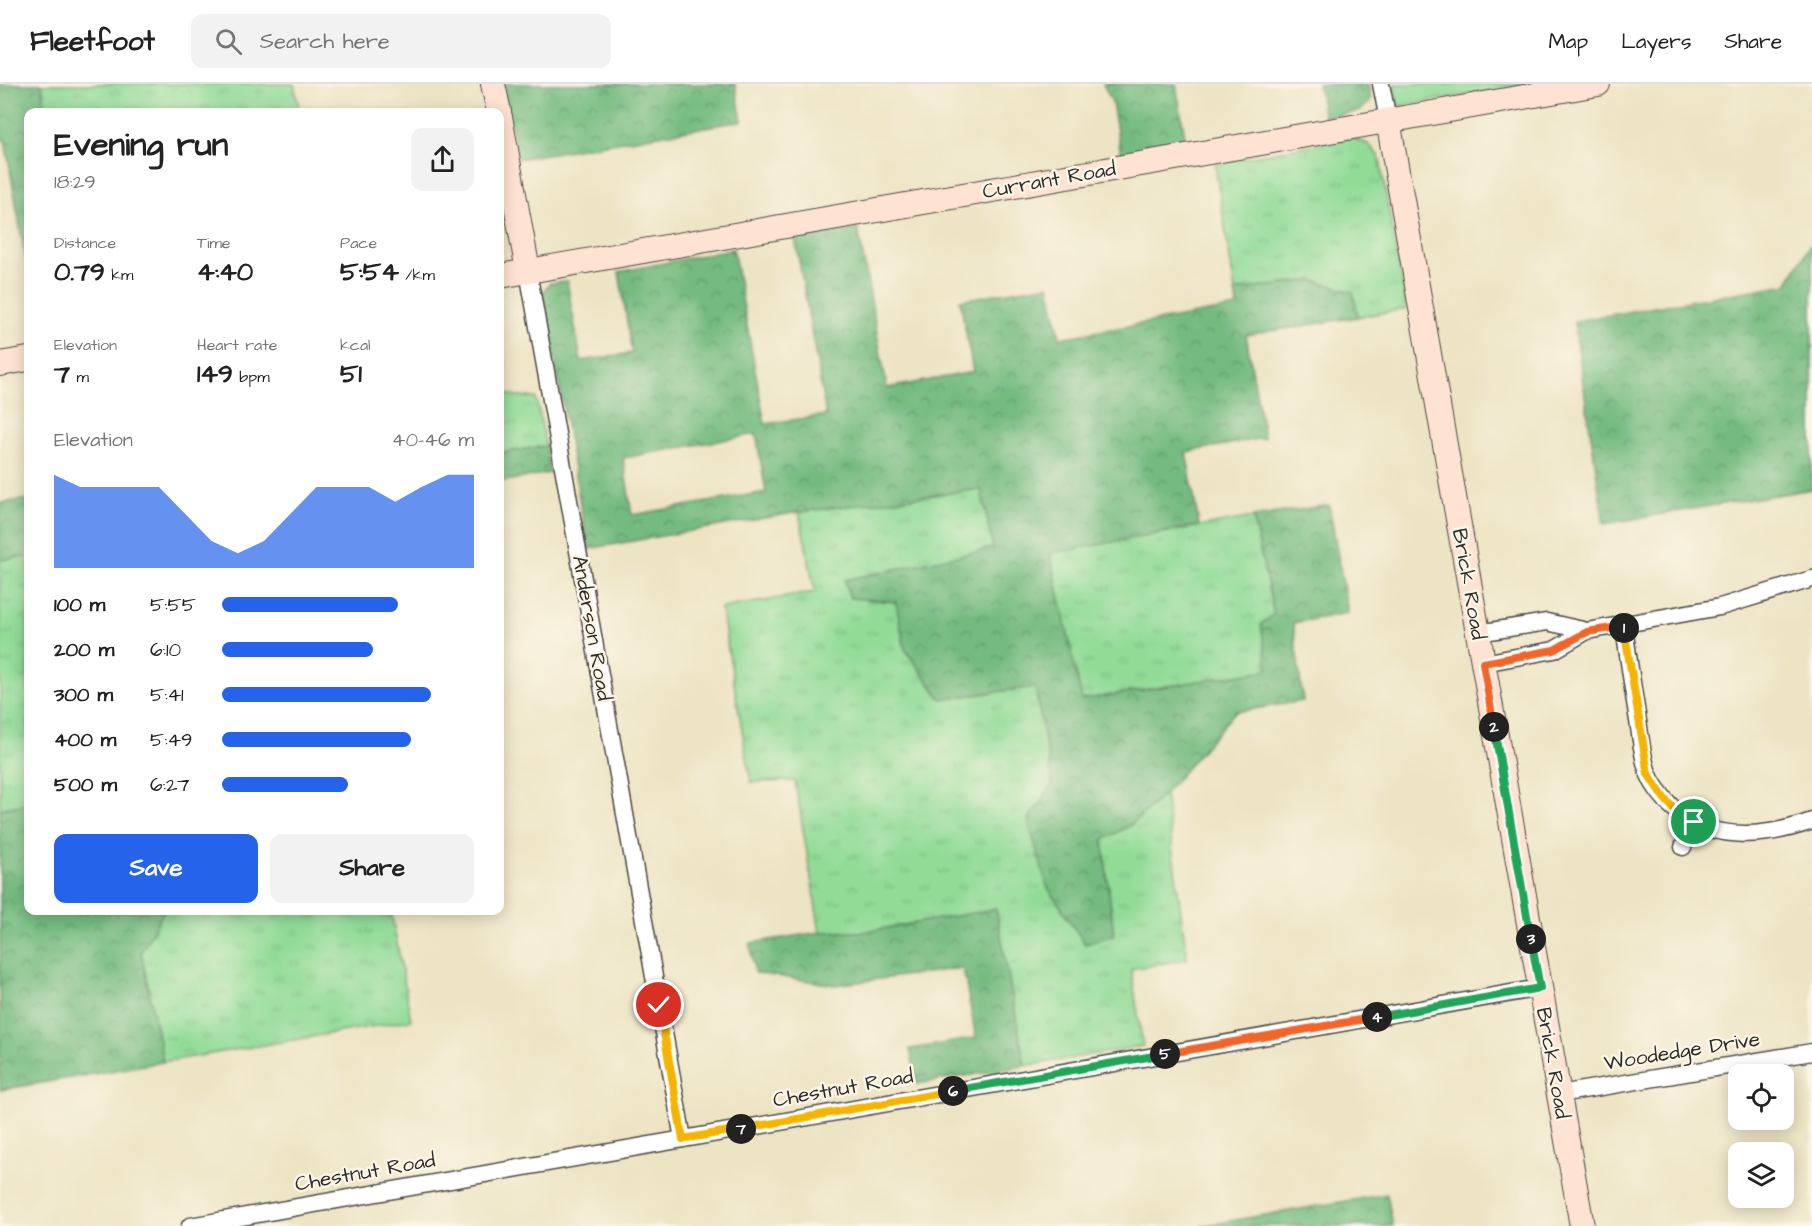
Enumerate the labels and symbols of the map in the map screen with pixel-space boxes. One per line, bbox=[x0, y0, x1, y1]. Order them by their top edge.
street label: Currant Road bbox=[980, 154, 1118, 206]
street label: Brick Road bbox=[1445, 526, 1493, 642]
street label: Anderson Road bbox=[565, 553, 619, 703]
pin: 1 bbox=[1609, 613, 1639, 643]
pin: 2 bbox=[1479, 712, 1509, 742]
pin bbox=[1668, 796, 1719, 847]
pin: 3 bbox=[1516, 924, 1546, 954]
pin bbox=[633, 979, 684, 1030]
pin: 4 bbox=[1362, 1002, 1392, 1032]
street label: Brick Road bbox=[1529, 1005, 1577, 1121]
street label: Woodedge Drive bbox=[1602, 1024, 1762, 1080]
pin: 5 bbox=[1150, 1039, 1180, 1069]
street label: Chestnut Road bbox=[771, 1061, 916, 1115]
pin: 6 bbox=[938, 1076, 968, 1106]
pin: 7 bbox=[726, 1114, 756, 1144]
street label: Chestnut Road bbox=[293, 1145, 438, 1199]

